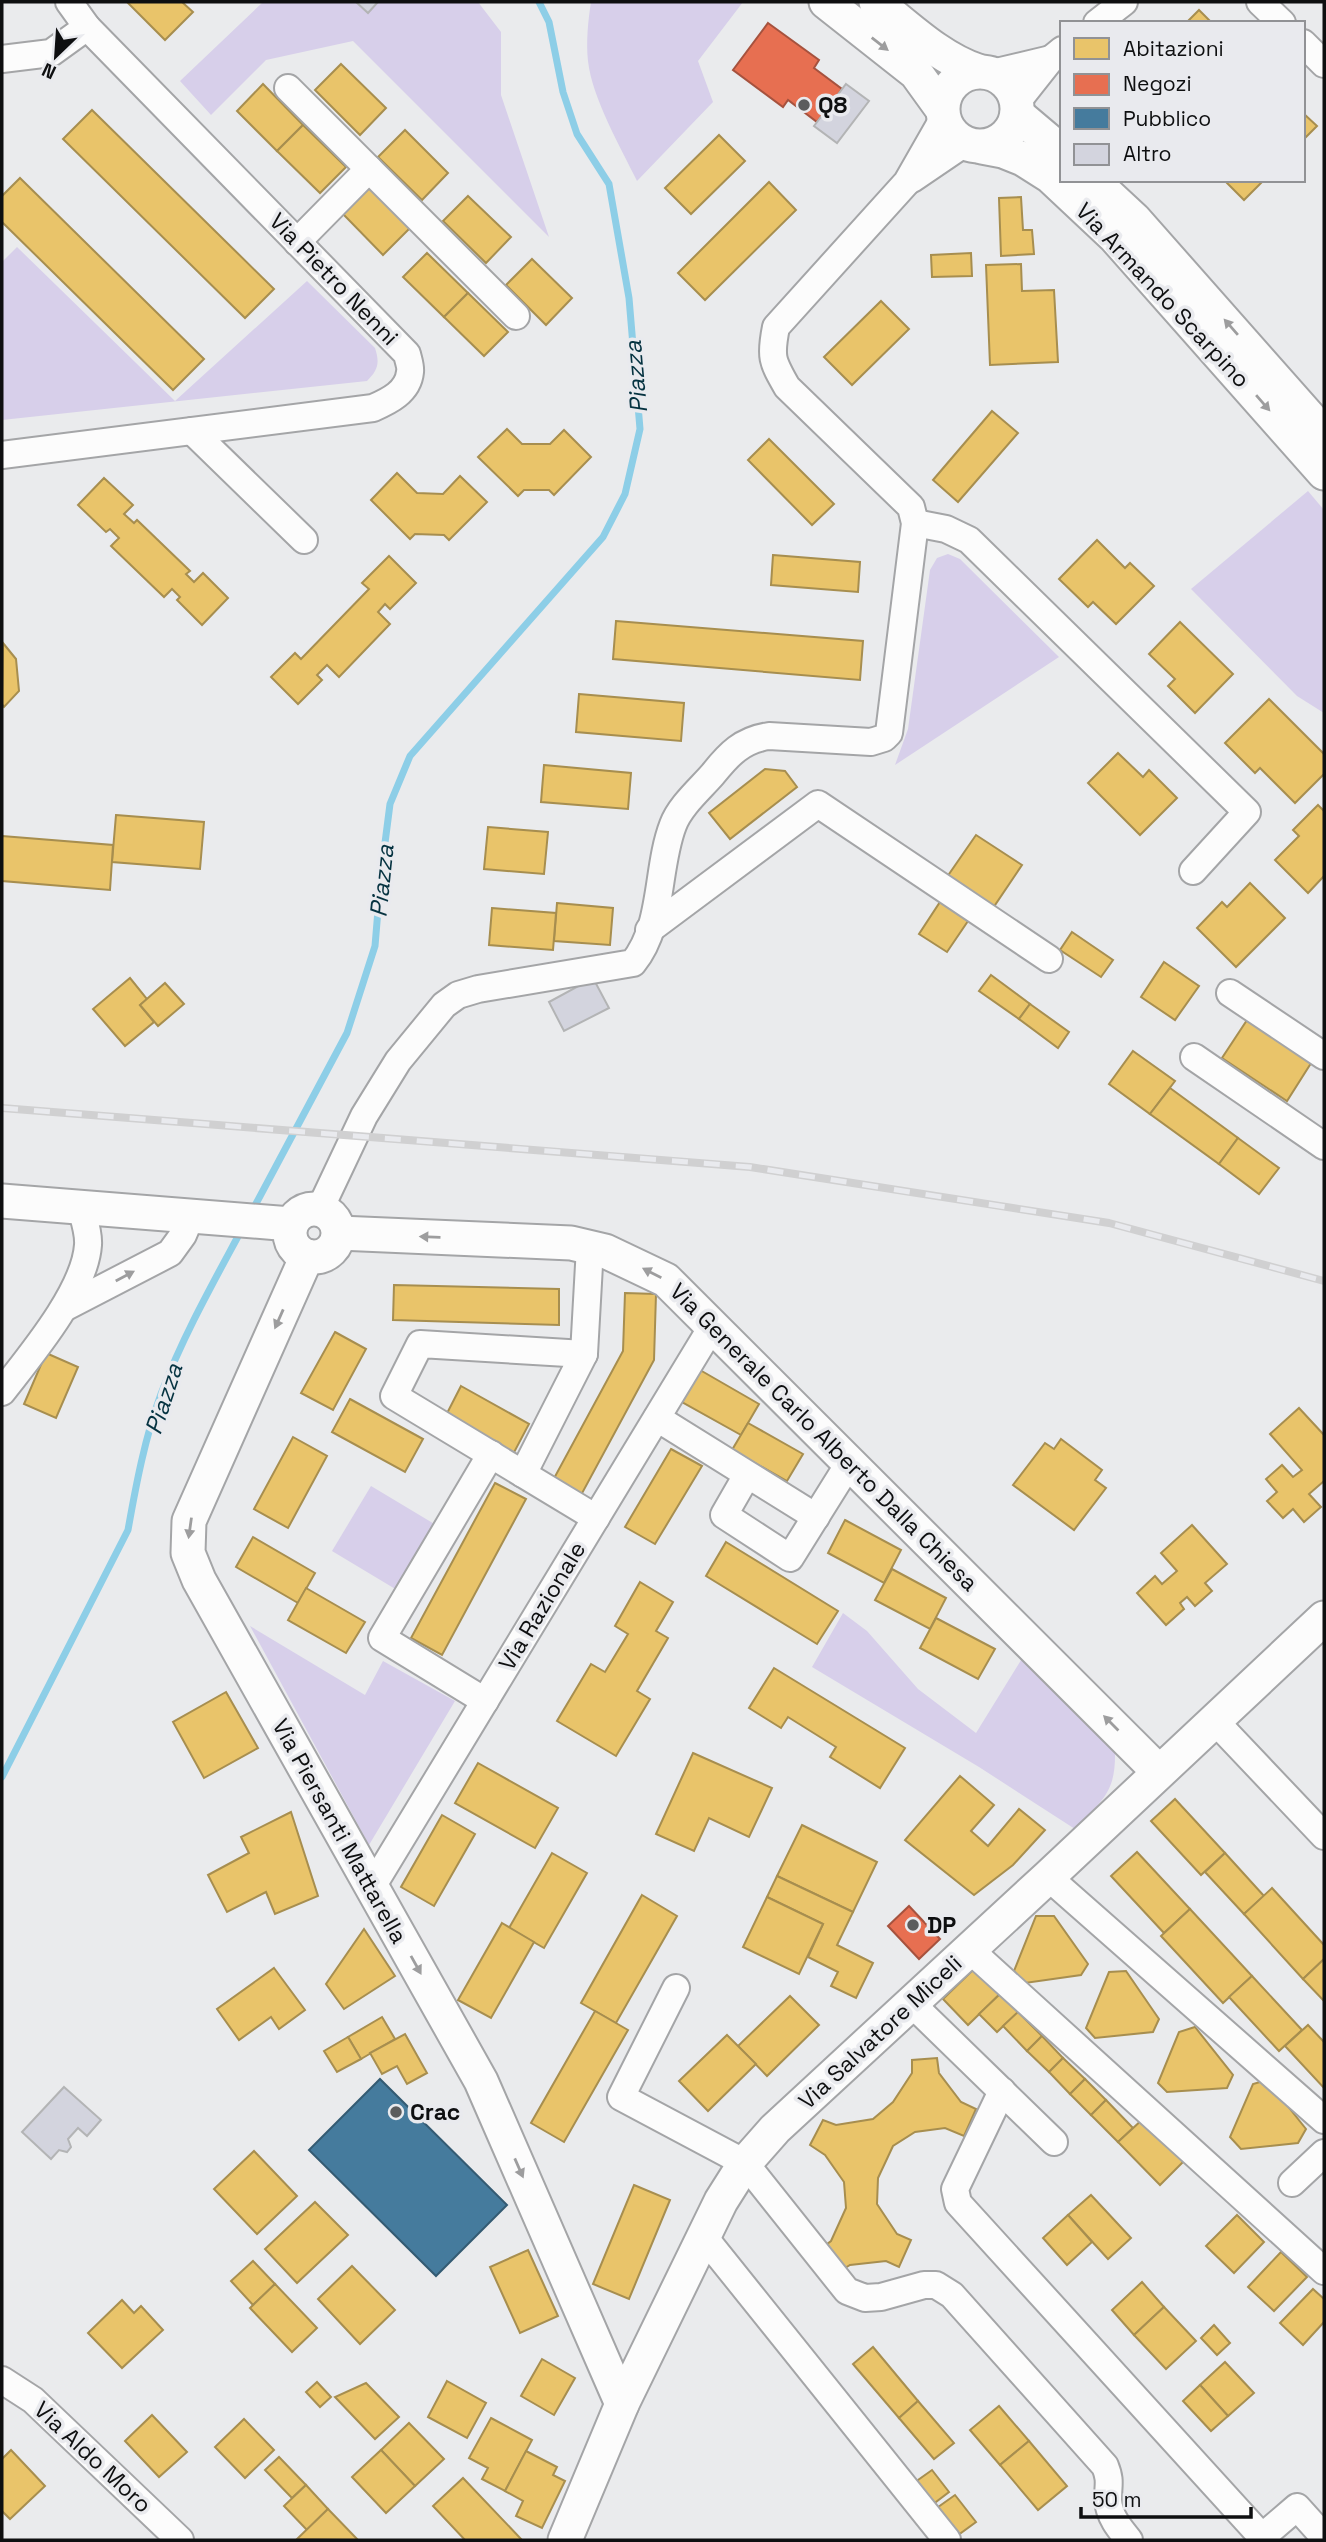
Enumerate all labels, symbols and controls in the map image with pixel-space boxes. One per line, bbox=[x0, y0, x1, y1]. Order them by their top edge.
north arrow bbox=[21, 21, 91, 91]
legend bbox=[1060, 21, 1305, 182]
text: Abitazioni bbox=[1123, 35, 1224, 62]
one-way arrow bbox=[871, 36, 889, 50]
text: N bbox=[38, 57, 60, 85]
text: Negozi bbox=[1123, 70, 1192, 97]
place label: Q8 bbox=[818, 90, 848, 120]
marker: Q8 bbox=[796, 97, 812, 113]
text: Pubblico bbox=[1123, 105, 1211, 132]
text: Altro bbox=[1123, 140, 1172, 167]
street label: Via Armando Scarpino bbox=[1069, 196, 1257, 394]
street label: Via Pietro Nenni bbox=[263, 206, 405, 352]
one-way arrow bbox=[1224, 319, 1239, 336]
water label: Piazza bbox=[617, 339, 654, 415]
one-way arrow bbox=[1255, 394, 1271, 412]
water label: Piazza bbox=[362, 843, 401, 919]
one-way arrow bbox=[419, 1231, 441, 1242]
one-way arrow bbox=[642, 1267, 662, 1278]
one-way arrow bbox=[115, 1271, 135, 1282]
street label: Via Generale Carlo Alberto Dalla Chiesa bbox=[663, 1276, 985, 1598]
one-way arrow bbox=[273, 1308, 284, 1329]
water label: Piazza bbox=[138, 1359, 190, 1438]
one-way arrow bbox=[185, 1517, 196, 1539]
street label: Via Razionale bbox=[492, 1536, 592, 1676]
street label: Via Piersanti Mattarella bbox=[266, 1713, 414, 1949]
one-way arrow bbox=[1103, 1716, 1120, 1732]
place label: DP bbox=[927, 1910, 956, 1940]
marker: DP bbox=[905, 1917, 921, 1933]
street label: Via Salvatore Miceli bbox=[792, 1948, 968, 2116]
one-way arrow bbox=[410, 1956, 422, 1975]
place label: Crac bbox=[410, 2097, 460, 2127]
marker: Crac bbox=[388, 2104, 404, 2120]
one-way arrow bbox=[513, 2158, 525, 2178]
street label: Via Aldo Moro bbox=[28, 2395, 158, 2519]
scale bar bbox=[1081, 2476, 1251, 2520]
text: 50 m bbox=[1092, 2486, 1142, 2513]

